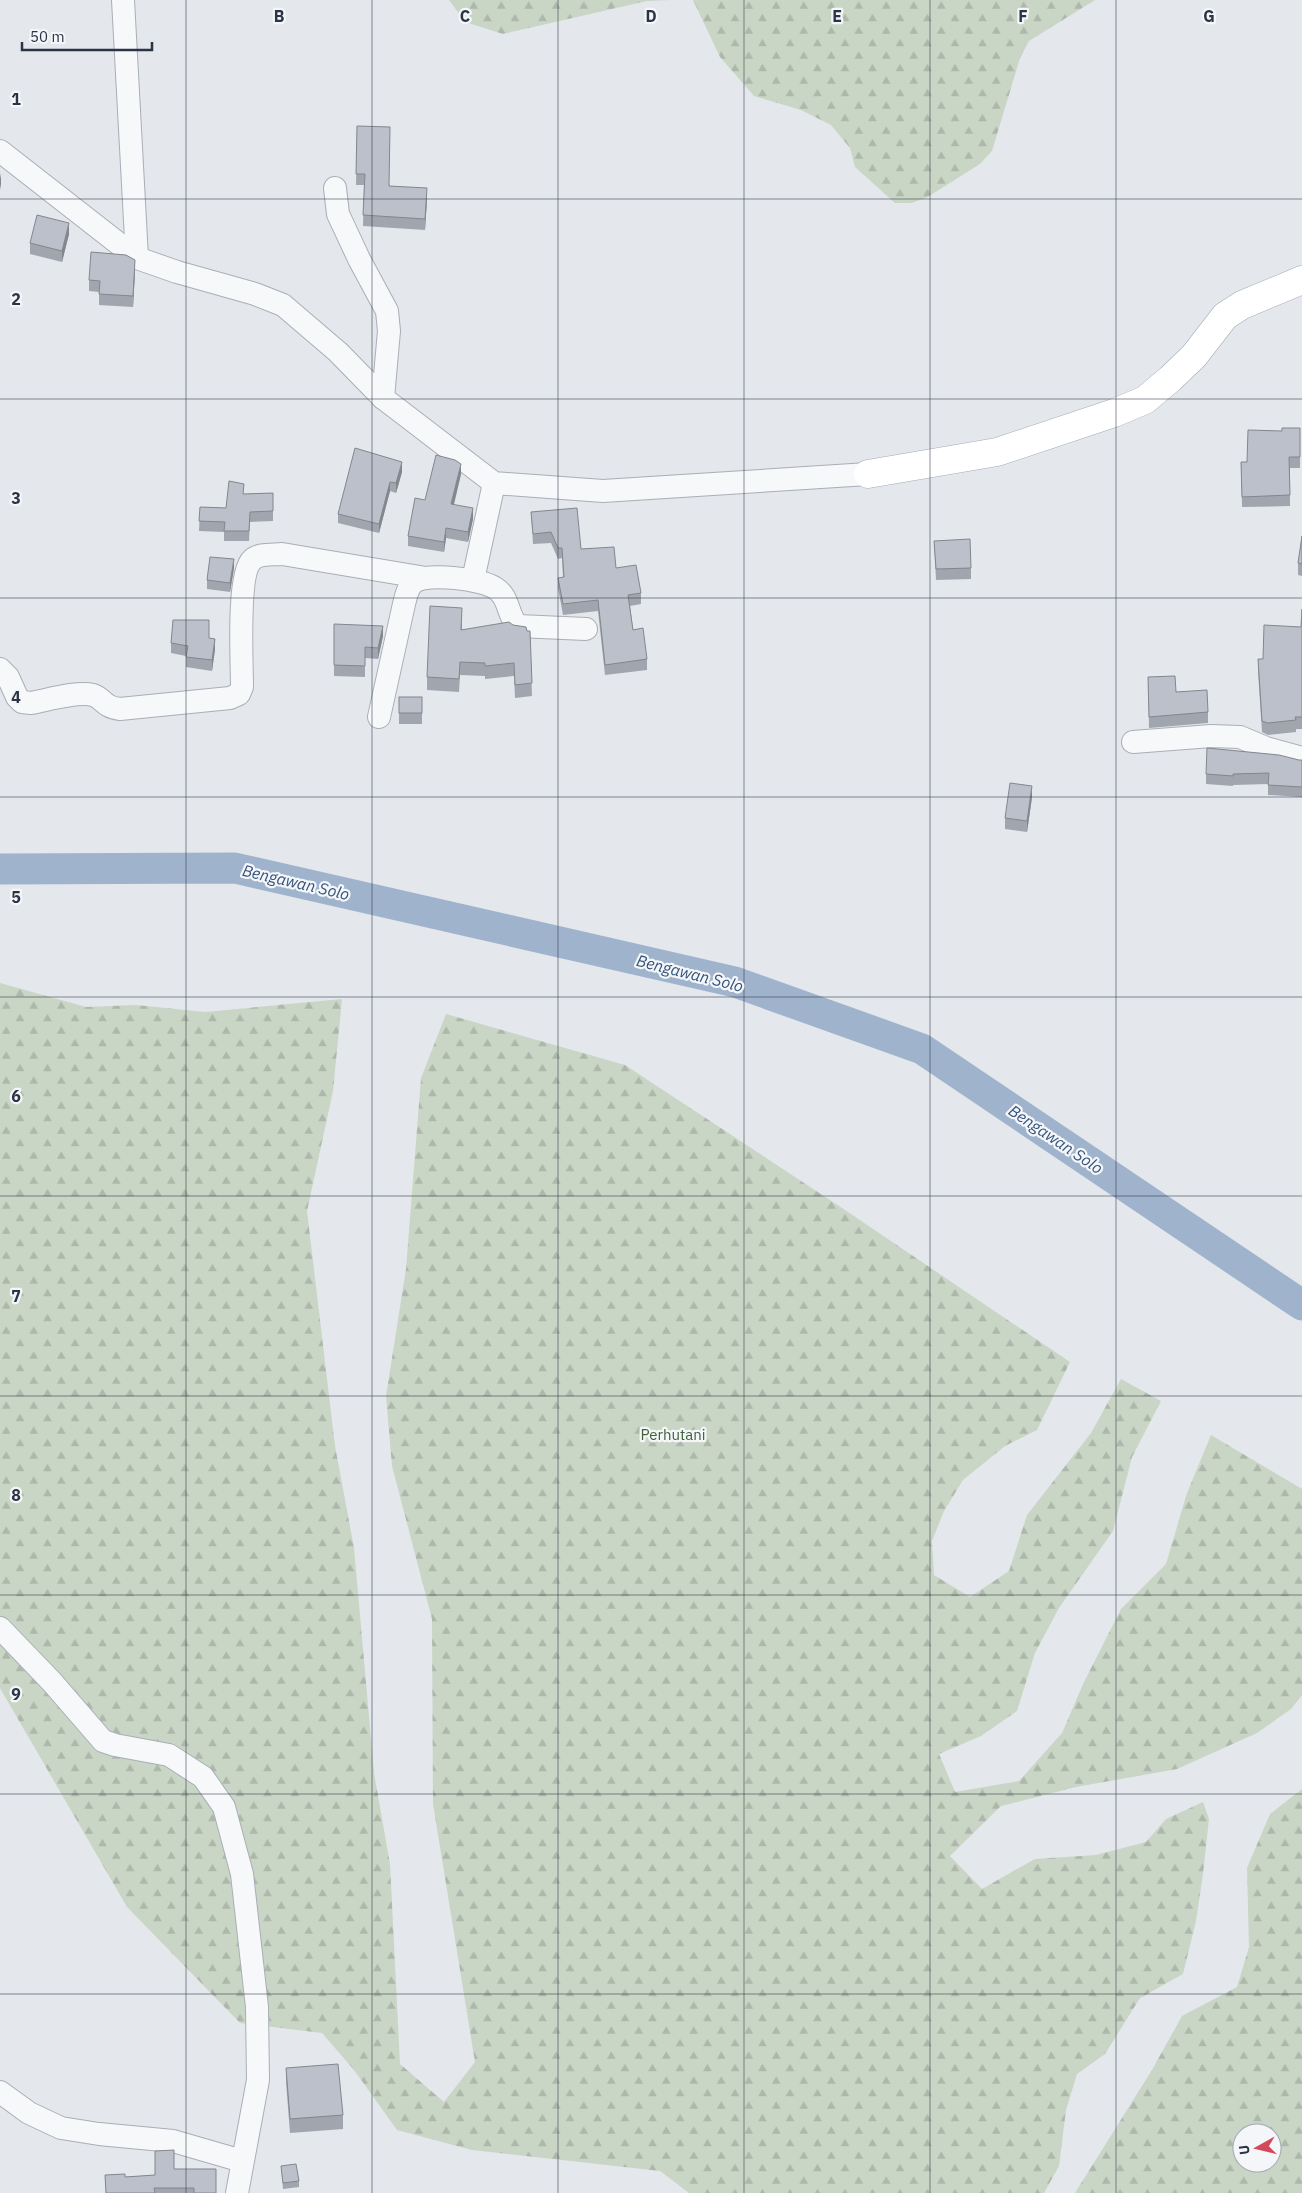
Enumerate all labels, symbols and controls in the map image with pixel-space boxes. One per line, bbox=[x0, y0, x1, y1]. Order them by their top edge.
text: B bbox=[274, 6, 285, 26]
text: C bbox=[460, 6, 470, 26]
text: D bbox=[645, 6, 657, 26]
text: E bbox=[832, 6, 842, 26]
text: F bbox=[1018, 6, 1028, 26]
text: G bbox=[1203, 6, 1215, 26]
scale bar bbox=[22, 20, 152, 52]
text: 50 m bbox=[30, 27, 65, 46]
text: 1 bbox=[11, 89, 21, 109]
text: 2 bbox=[11, 289, 21, 309]
text: 3 bbox=[11, 488, 21, 508]
text: 4 bbox=[11, 687, 21, 707]
water label: Bengawan Solo bbox=[240, 860, 352, 904]
text: 5 bbox=[11, 887, 21, 907]
water label: Bengawan Solo bbox=[635, 950, 746, 996]
text: 6 bbox=[11, 1086, 21, 1106]
water label: Bengawan Solo bbox=[1005, 1100, 1107, 1178]
text: 7 bbox=[11, 1286, 21, 1306]
park label: Perhutani bbox=[640, 1425, 706, 1444]
text: 8 bbox=[11, 1485, 21, 1505]
text: 9 bbox=[11, 1684, 21, 1704]
north arrow bbox=[1232, 2123, 1282, 2173]
text: U bbox=[1235, 2144, 1254, 2156]

